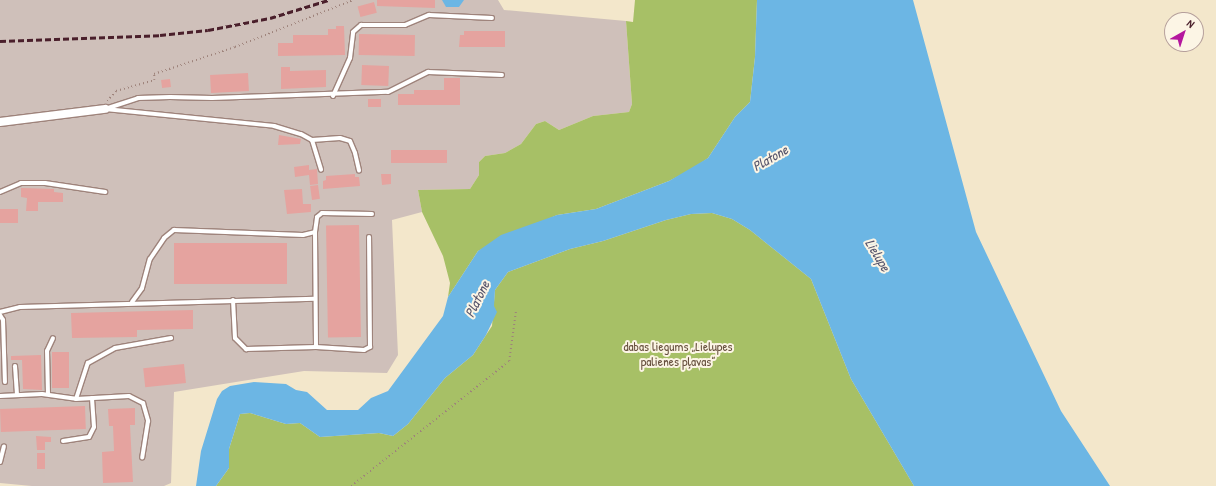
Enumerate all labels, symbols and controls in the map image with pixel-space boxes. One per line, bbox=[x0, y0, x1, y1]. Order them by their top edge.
north arrow bbox=[1164, 12, 1204, 52]
text: N bbox=[1184, 16, 1198, 31]
water label: Platone bbox=[749, 141, 791, 175]
water label: Lielupe bbox=[862, 236, 894, 274]
water label: Platone bbox=[461, 278, 493, 320]
park label: dabas liegums „Lielupes palienes pļavas” bbox=[623, 339, 733, 370]

